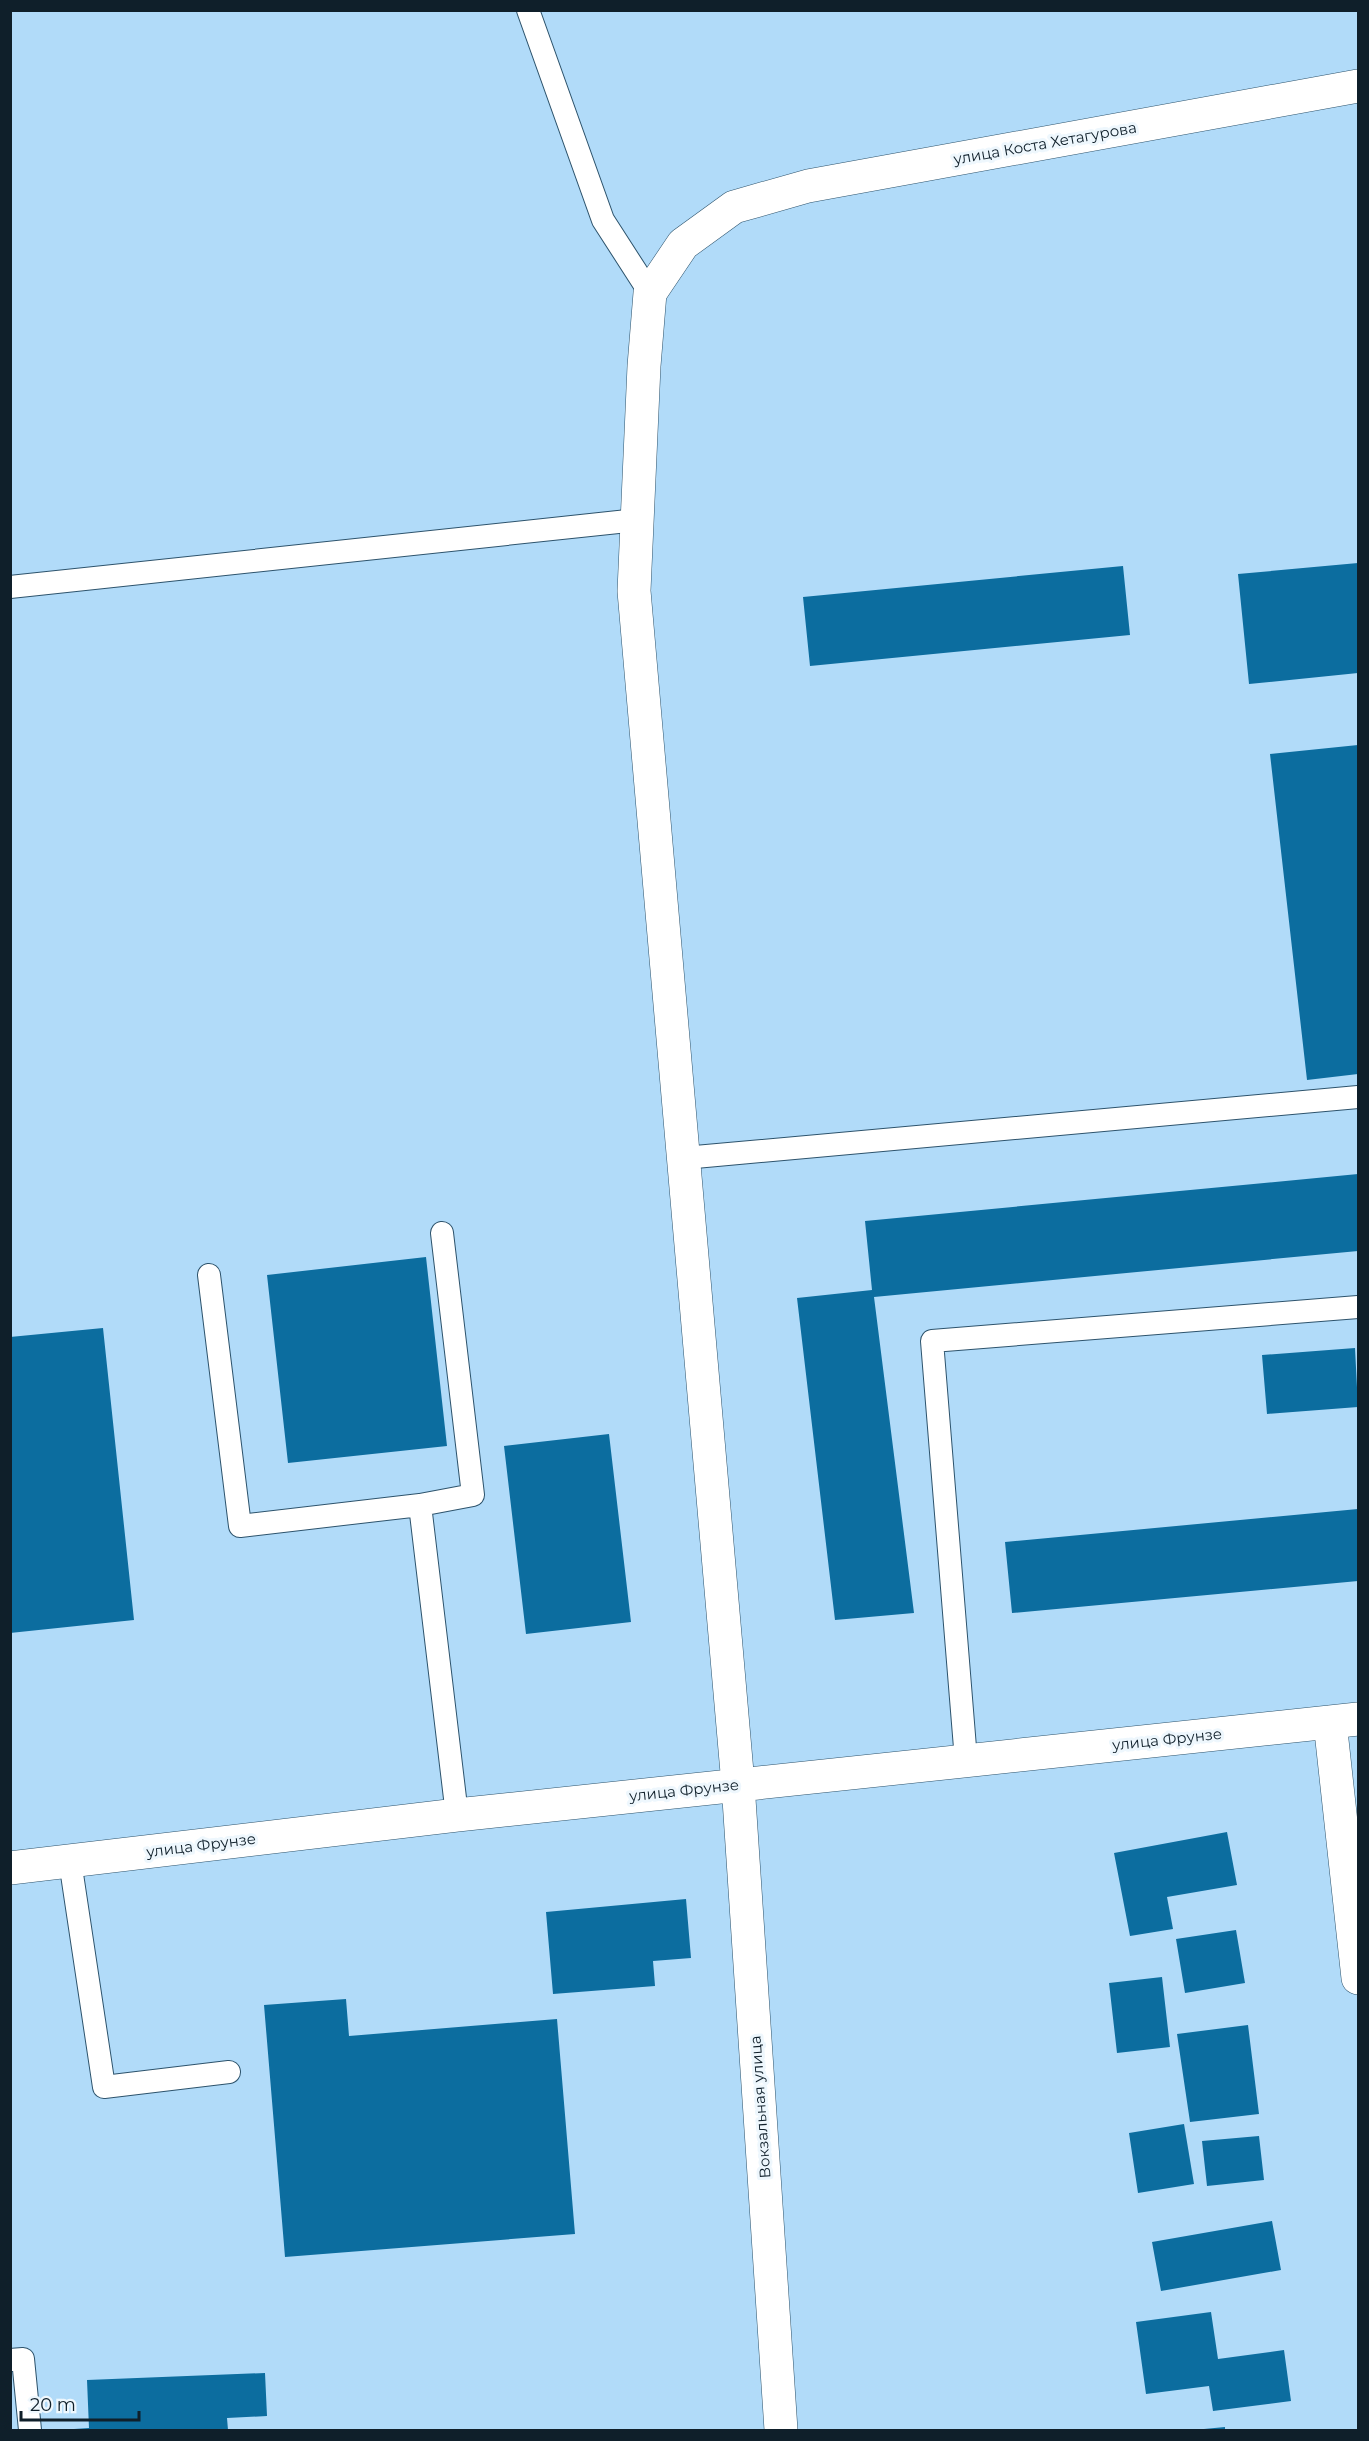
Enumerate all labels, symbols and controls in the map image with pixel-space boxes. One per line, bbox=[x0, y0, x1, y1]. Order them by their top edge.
street label: улица Коста Хетагурова bbox=[951, 118, 1138, 169]
street label: улица Фрунзе bbox=[1110, 1724, 1223, 1754]
street label: улица Фрунзе bbox=[627, 1775, 740, 1805]
street label: улица Фрунзе bbox=[144, 1829, 257, 1861]
street label: Вокзальная улица bbox=[746, 2035, 774, 2179]
scale bar bbox=[21, 2384, 140, 2422]
text: 20 m bbox=[30, 2394, 76, 2416]

